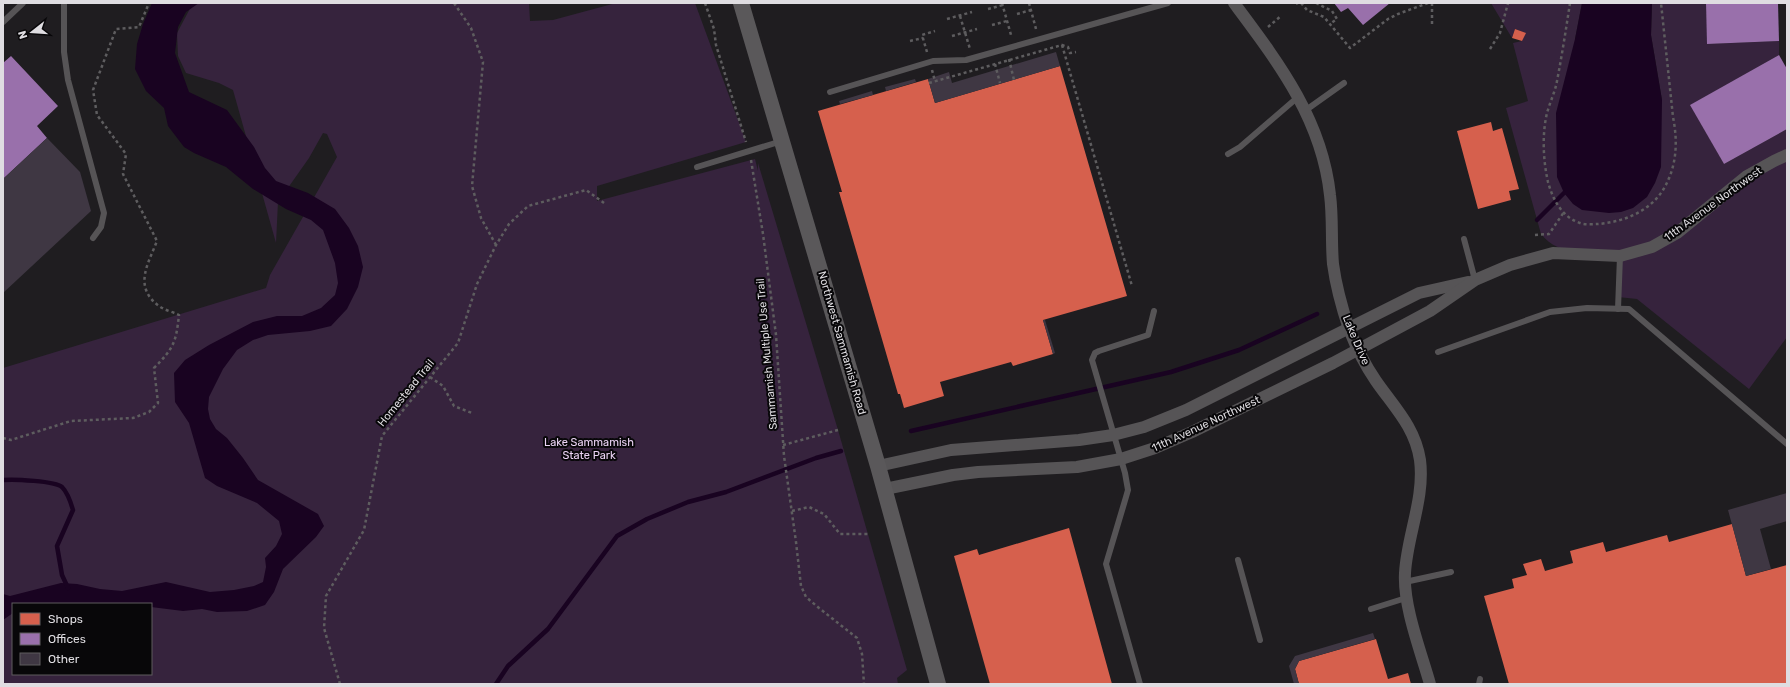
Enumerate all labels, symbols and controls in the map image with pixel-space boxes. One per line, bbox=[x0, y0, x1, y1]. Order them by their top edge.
north arrow bbox=[12, 12, 52, 52]
text: N bbox=[16, 29, 30, 40]
street label: 11th Avenue Northwest bbox=[1662, 164, 1765, 244]
street label: Northwest Sammamish Road bbox=[815, 270, 869, 416]
street label: Sammamish Multiple Use Trail bbox=[754, 278, 780, 430]
street label: Lake Drive bbox=[1340, 313, 1372, 367]
street label: Homestead Trail bbox=[375, 357, 437, 429]
street label: 11th Avenue Northwest bbox=[1150, 393, 1263, 455]
park label: Lake Sammamish State Park bbox=[544, 436, 634, 462]
legend bbox=[12, 603, 152, 675]
text: Shops bbox=[48, 612, 83, 626]
text: Offices bbox=[48, 632, 86, 646]
text: Other bbox=[48, 652, 80, 666]

